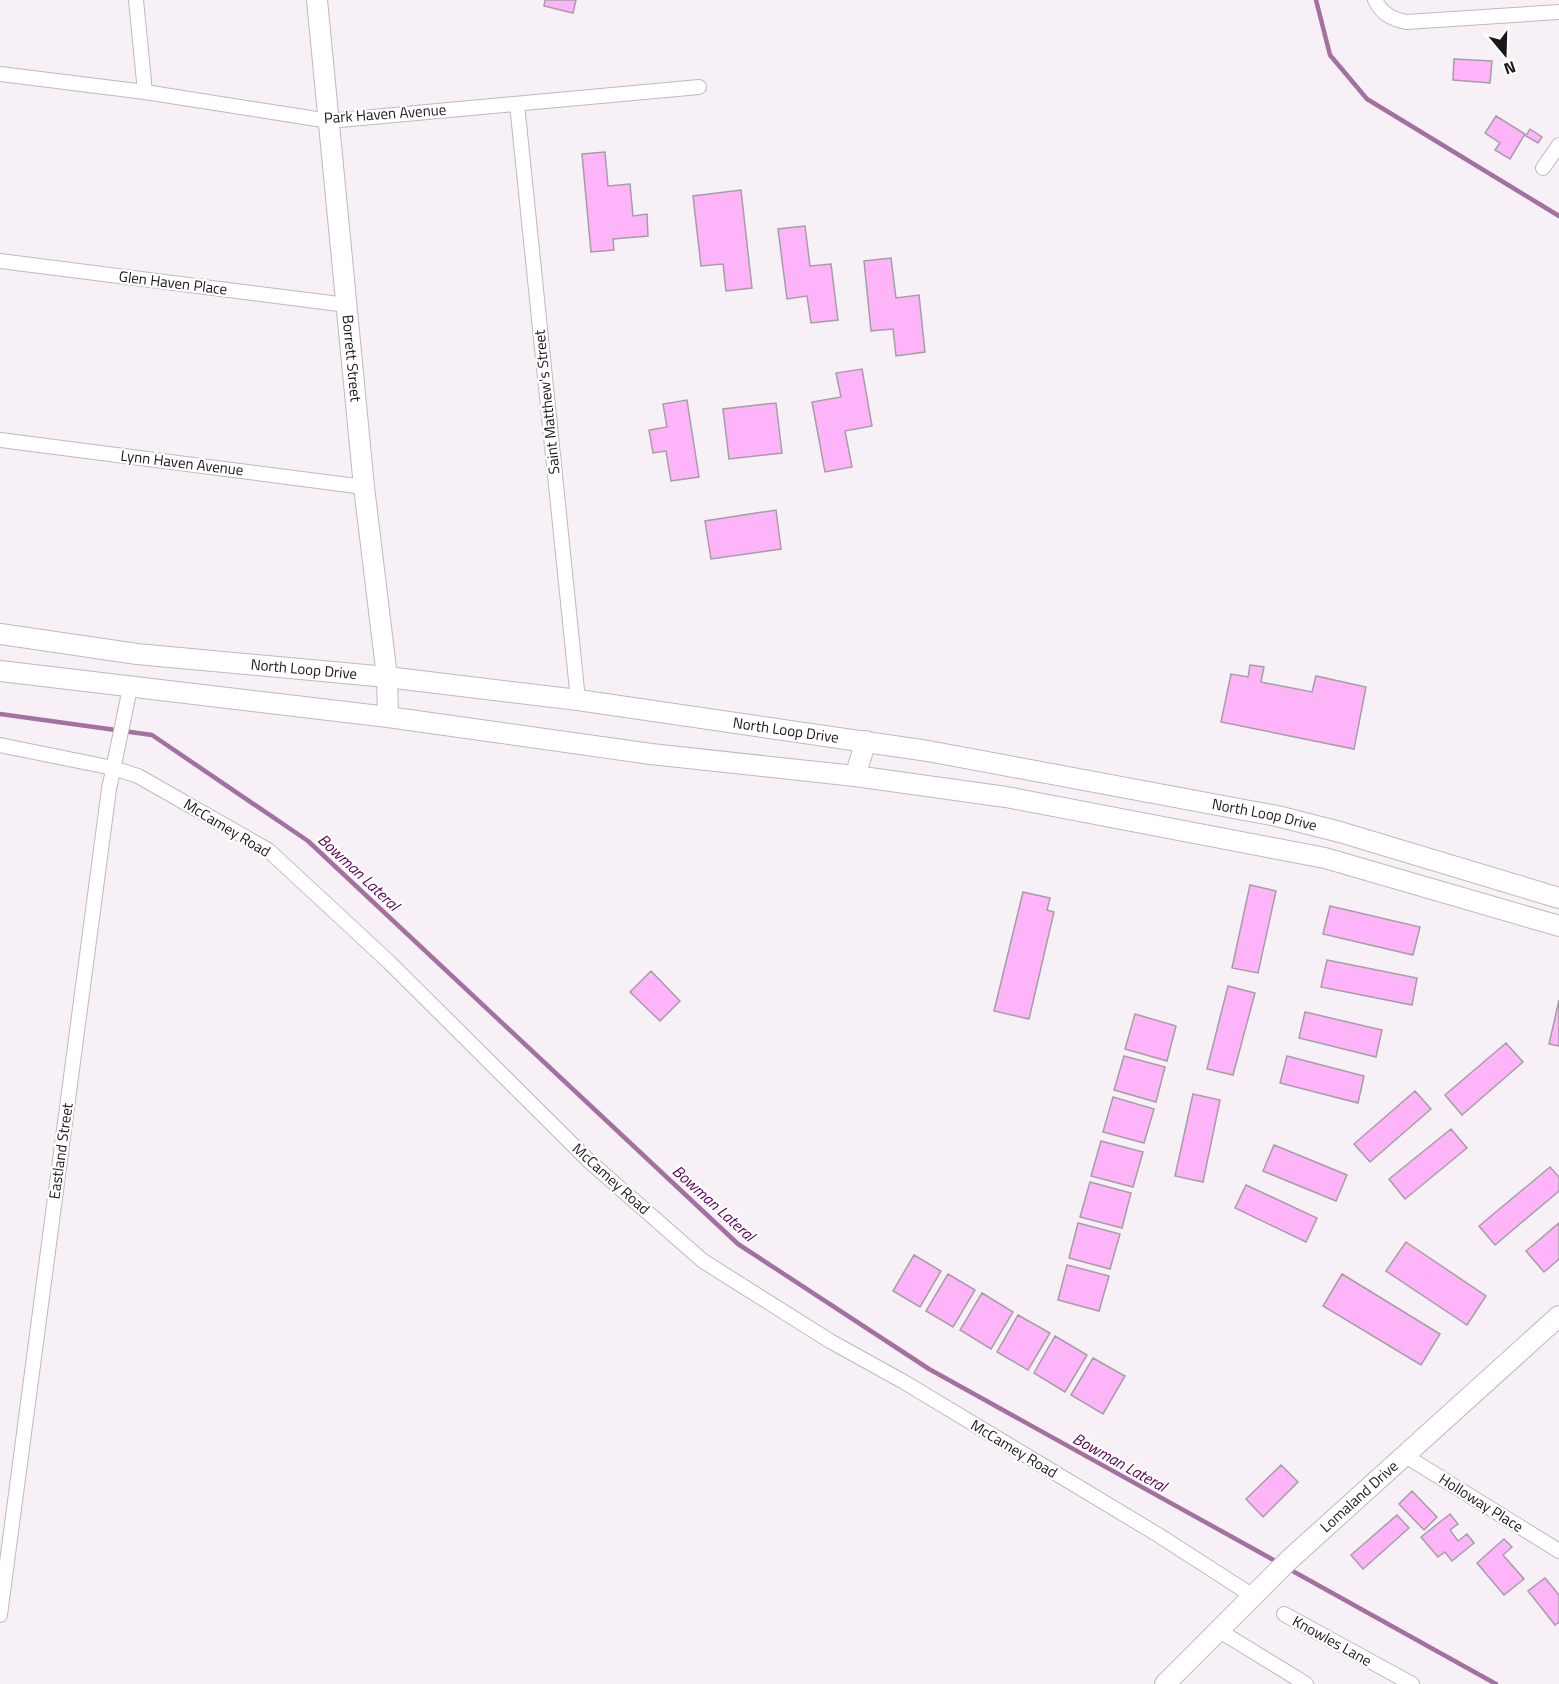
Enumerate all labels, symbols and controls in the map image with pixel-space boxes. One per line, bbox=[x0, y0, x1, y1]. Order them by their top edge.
north arrow bbox=[1475, 24, 1535, 84]
text: N bbox=[1501, 55, 1519, 81]
street label: Park Haven Avenue bbox=[323, 98, 447, 129]
street label: Glen Haven Place bbox=[118, 264, 229, 301]
street label: Borrett Street bbox=[336, 314, 368, 404]
street label: Saint Matthew's Street bbox=[527, 328, 566, 475]
street label: Lynn Haven Avenue bbox=[119, 444, 245, 481]
street label: North Loop Drive bbox=[250, 653, 358, 685]
street label: North Loop Drive bbox=[731, 711, 841, 749]
street label: North Loop Drive bbox=[1210, 792, 1320, 837]
street label: McCamey Road bbox=[179, 793, 275, 863]
water label: Bowman Lateral bbox=[313, 828, 406, 917]
street label: Eastland Street bbox=[42, 1101, 79, 1201]
street label: McCamey Road bbox=[567, 1137, 655, 1220]
water label: Bowman Lateral bbox=[667, 1159, 762, 1248]
street label: McCamey Road bbox=[966, 1414, 1062, 1484]
water label: Bowman Lateral bbox=[1069, 1426, 1173, 1498]
street label: Lomaland Drive bbox=[1315, 1455, 1403, 1538]
street label: Holloway Place bbox=[1434, 1467, 1528, 1538]
street label: Knowles Lane bbox=[1288, 1609, 1376, 1672]

